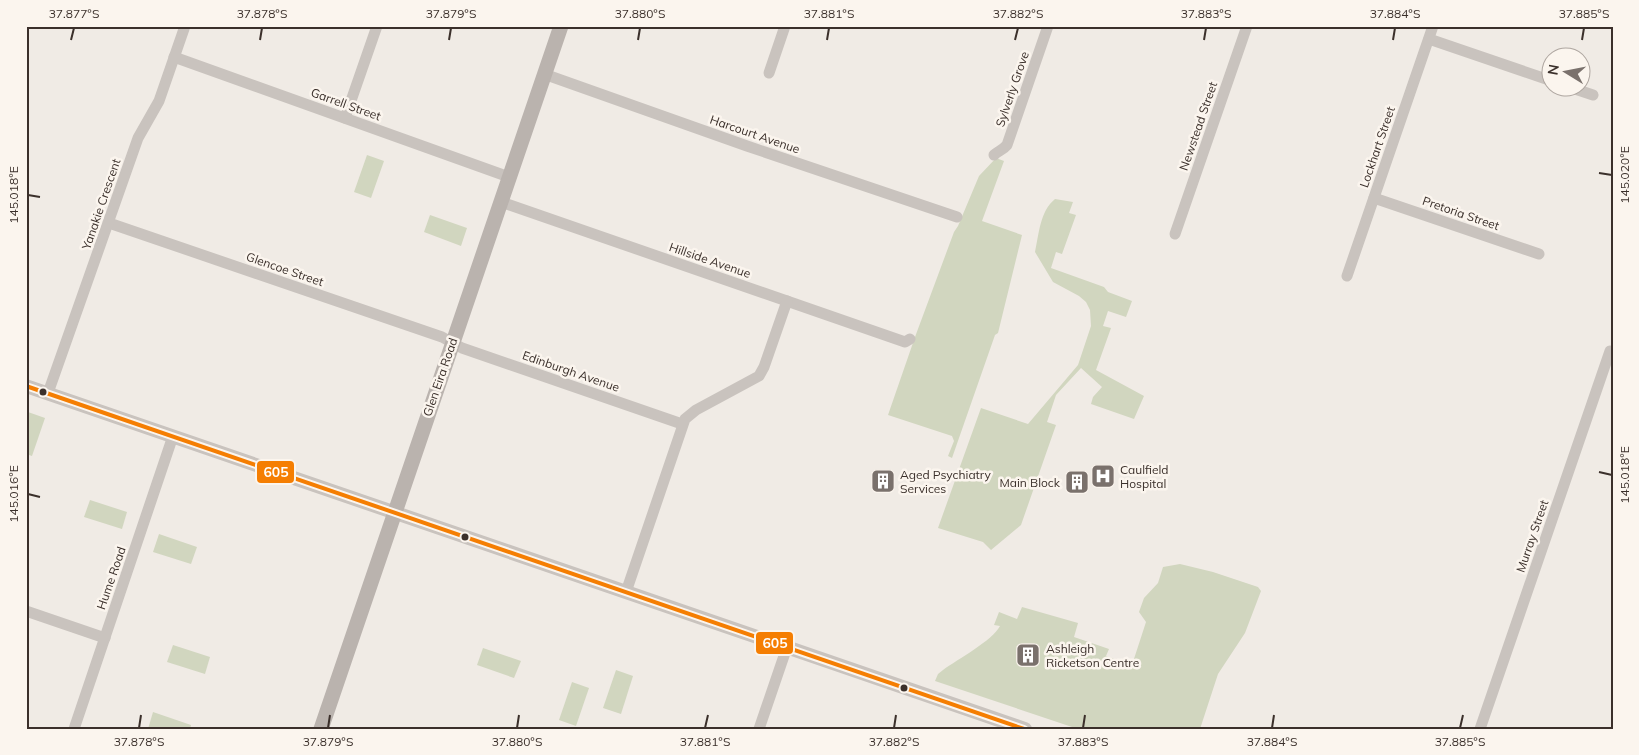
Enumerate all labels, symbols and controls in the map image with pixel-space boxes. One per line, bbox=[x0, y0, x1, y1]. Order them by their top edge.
text: 37.877°S bbox=[49, 6, 99, 21]
text: 37.878°S bbox=[237, 6, 287, 21]
text: 37.879°S bbox=[426, 6, 476, 21]
text: 37.880°S bbox=[615, 6, 665, 21]
text: 37.881°S bbox=[804, 6, 854, 21]
text: 37.882°S bbox=[993, 6, 1043, 21]
text: 37.883°S bbox=[1181, 6, 1231, 21]
text: 37.884°S bbox=[1370, 6, 1420, 21]
text: 37.885°S bbox=[1559, 6, 1609, 21]
north arrow bbox=[1542, 48, 1592, 98]
street label: Sylverly Grove bbox=[992, 49, 1032, 129]
text: N bbox=[1543, 63, 1563, 77]
street label: Newstead Street bbox=[1176, 80, 1220, 172]
street label: Garrell Street bbox=[309, 84, 383, 124]
street label: Lockhart Street bbox=[1356, 104, 1398, 190]
street label: Harcourt Avenue bbox=[708, 112, 802, 156]
text: 145.020°E bbox=[1617, 146, 1632, 204]
street label: Yanakie Crescent bbox=[78, 157, 124, 252]
text: 145.018°E bbox=[6, 166, 21, 224]
street label: Pretoria Street bbox=[1421, 193, 1501, 233]
street label: Hillside Avenue bbox=[667, 239, 753, 281]
street label: Glencoe Street bbox=[244, 249, 326, 289]
street label: Glen Eira Road bbox=[420, 336, 460, 418]
street label: Edinburgh Avenue bbox=[520, 347, 622, 395]
unlabelled marker bbox=[38, 387, 48, 397]
text: 145.018°E bbox=[1617, 446, 1632, 504]
line badge: 605 bbox=[256, 460, 295, 484]
place label: Caulfield Hospital bbox=[1120, 462, 1168, 491]
text: 605 bbox=[263, 463, 289, 481]
hospital icon: Caulfield Hospital bbox=[1090, 463, 1116, 489]
text: 145.016°E bbox=[6, 465, 21, 523]
place label: Aged Psychiatry Services bbox=[900, 467, 992, 496]
building icon: Aged Psychiatry Services bbox=[870, 468, 896, 494]
building icon: Main Block bbox=[1064, 469, 1090, 495]
place label: Main Block bbox=[999, 475, 1061, 490]
street label: Murray Street bbox=[1513, 498, 1551, 574]
unlabelled marker bbox=[460, 532, 470, 542]
street label: Hume Road bbox=[93, 544, 129, 612]
line badge: 605 bbox=[755, 631, 794, 655]
text: 605 bbox=[762, 634, 788, 652]
place label: Ashleigh Ricketson Centre bbox=[1046, 641, 1139, 670]
building icon: Ashleigh Ricketson Centre bbox=[1015, 642, 1041, 668]
unlabelled marker bbox=[899, 683, 909, 693]
text: 37.878°S bbox=[114, 734, 164, 749]
text: 37.879°S bbox=[303, 734, 353, 749]
text: 37.880°S bbox=[492, 734, 542, 749]
text: 37.881°S bbox=[680, 734, 730, 749]
text: 37.882°S bbox=[869, 734, 919, 749]
text: 37.883°S bbox=[1058, 734, 1108, 749]
text: 37.884°S bbox=[1247, 734, 1297, 749]
text: 37.885°S bbox=[1435, 734, 1485, 749]

